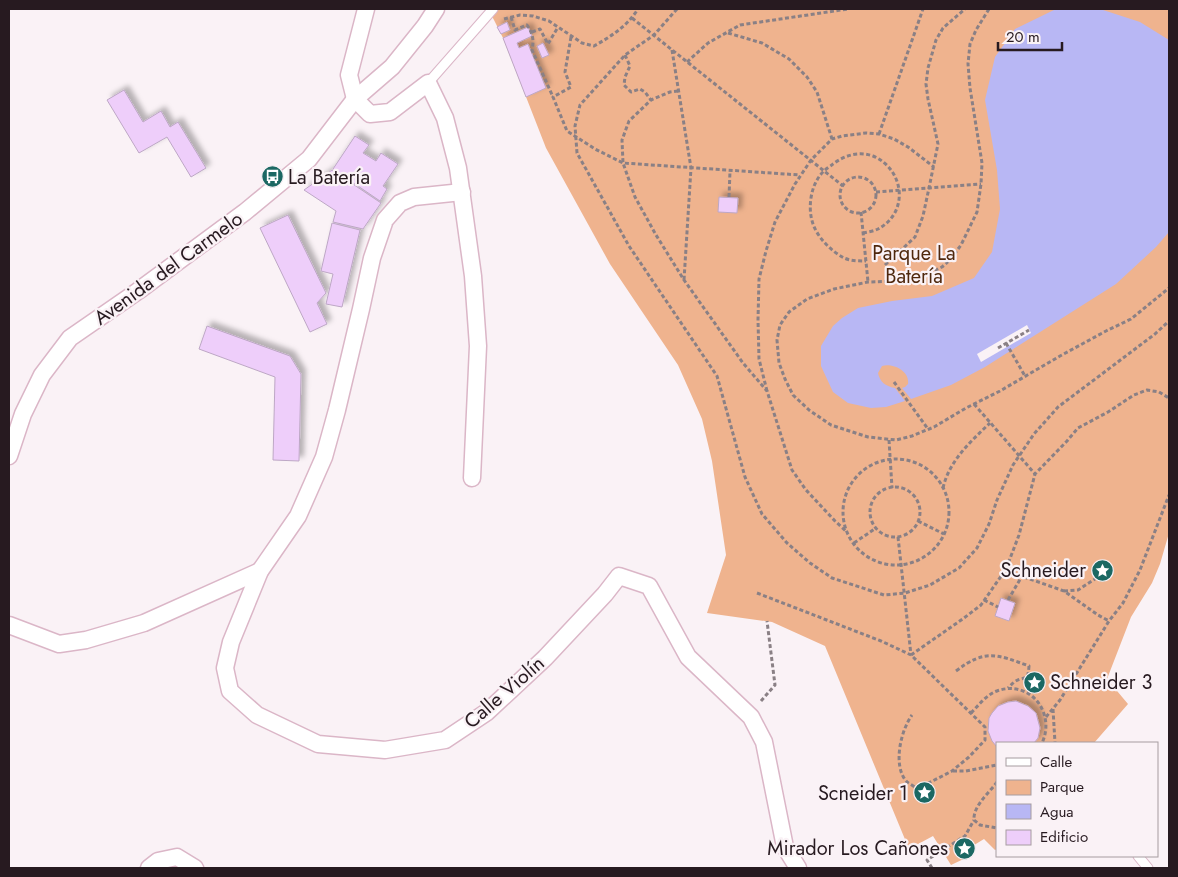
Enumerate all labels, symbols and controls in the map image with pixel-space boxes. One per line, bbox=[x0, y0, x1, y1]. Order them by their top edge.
scale bar bbox=[998, 20, 1062, 52]
text: 20 m bbox=[1006, 26, 1040, 48]
place label: La Batería bbox=[288, 163, 370, 192]
bus stop icon: La Batería bbox=[260, 165, 284, 189]
street label: Avenida del Carmelo bbox=[88, 204, 249, 332]
park label: Parque La Batería bbox=[872, 239, 956, 291]
place label: Schneider bbox=[1000, 556, 1086, 585]
place icon: Schneider bbox=[1090, 558, 1114, 582]
street label: Calle Violín bbox=[458, 649, 551, 736]
place label: Schneider 3 bbox=[1050, 668, 1153, 697]
place icon: Schneider 3 bbox=[1022, 670, 1046, 694]
legend bbox=[996, 742, 1158, 857]
text: Calle bbox=[1040, 751, 1072, 773]
text: Parque bbox=[1040, 776, 1084, 798]
place label: Scneider 1 bbox=[818, 779, 908, 808]
place icon: Scneider 1 bbox=[912, 781, 936, 805]
text: Agua bbox=[1040, 801, 1074, 823]
text: Edificio bbox=[1040, 826, 1088, 848]
place label: Mirador Los Cañones bbox=[767, 834, 948, 863]
place icon: Mirador Los Cañones bbox=[952, 836, 976, 860]

